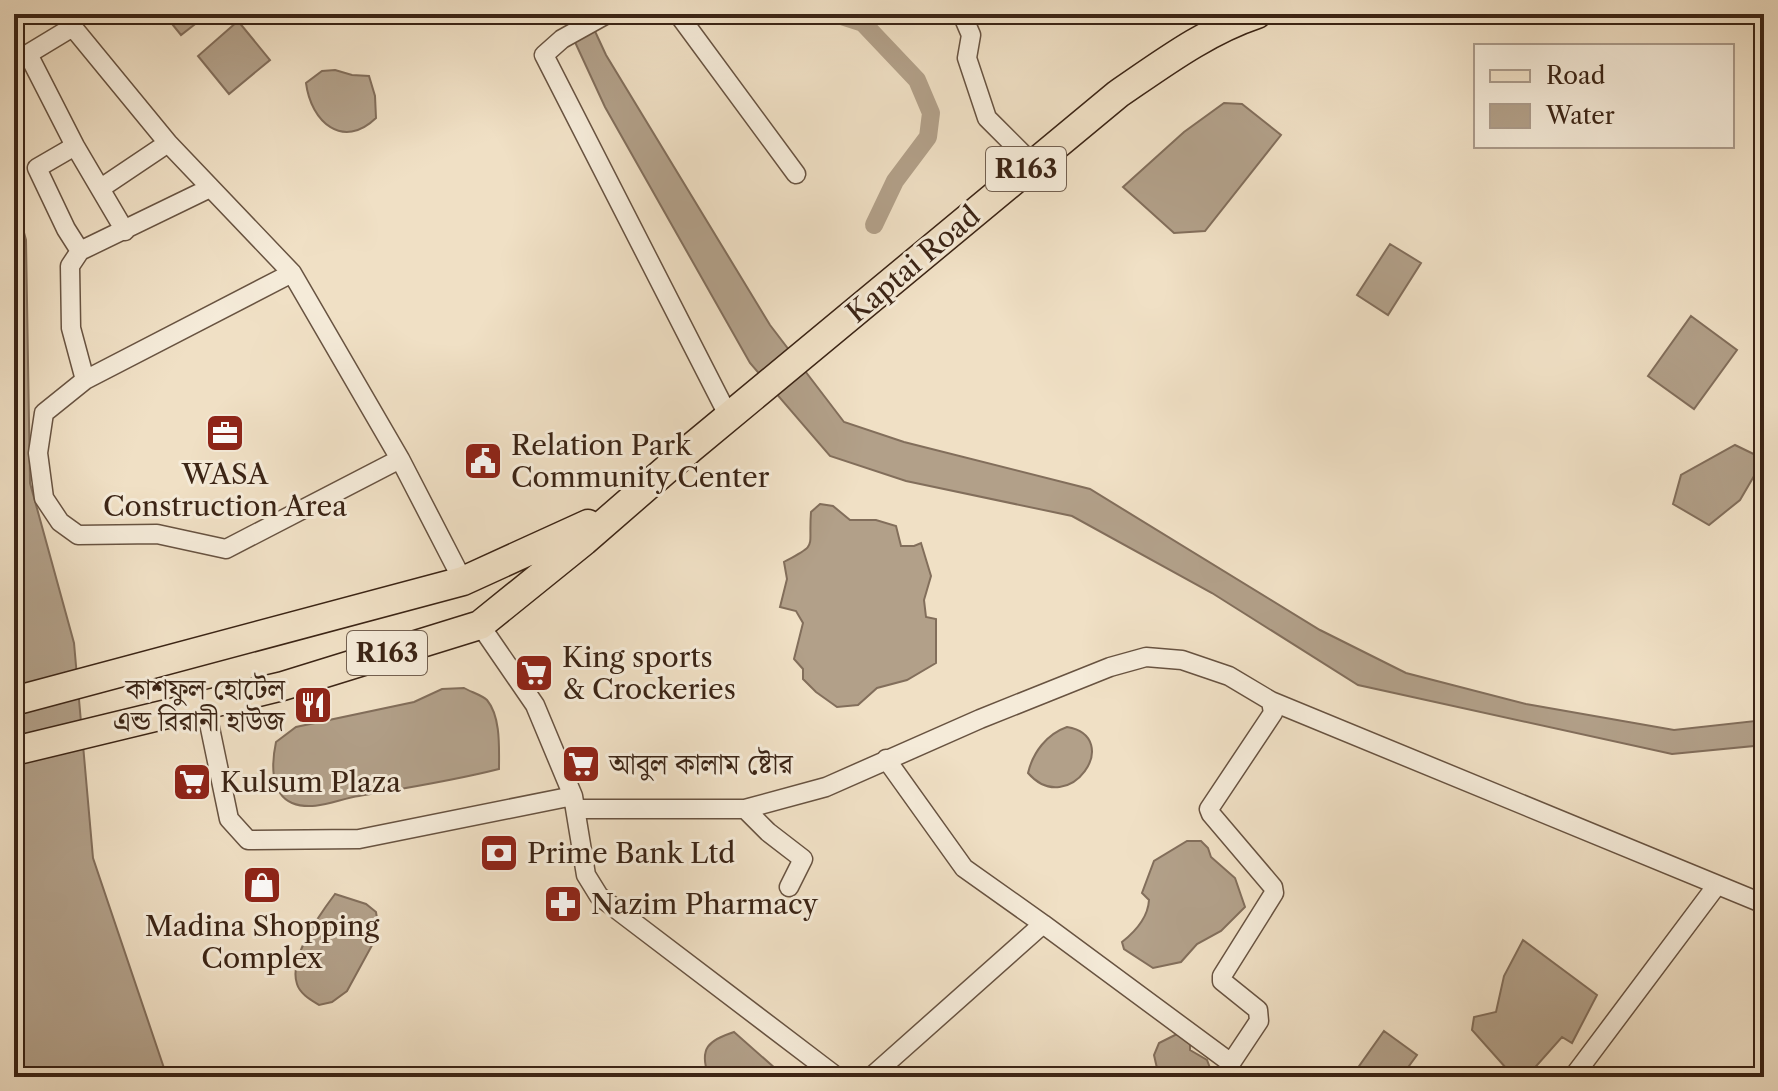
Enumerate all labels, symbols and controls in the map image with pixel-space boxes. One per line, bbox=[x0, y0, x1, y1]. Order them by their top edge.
legend bbox=[1474, 44, 1734, 148]
text: Road bbox=[1546, 61, 1606, 90]
text: Water bbox=[1545, 101, 1615, 130]
road number: R163 bbox=[986, 147, 1066, 191]
street label: Kaptai Road bbox=[839, 198, 987, 330]
office icon: WASA Construction Area bbox=[204, 412, 246, 454]
place label: Relation Park Community Center bbox=[511, 428, 770, 494]
public building icon: Relation Park Community Center bbox=[462, 440, 504, 482]
place label: WASA Construction Area bbox=[103, 457, 347, 523]
road number: R163 bbox=[347, 631, 427, 675]
place label: King sports & Crockeries bbox=[562, 640, 736, 706]
supermarket icon: King sports & Crockeries bbox=[513, 652, 555, 694]
place label: কাশফুল হোটেল এন্ড বিরানী হাউজ bbox=[113, 672, 287, 738]
restaurant icon: কাশফুল হোটেল এন্ড বিরানী হাউজ bbox=[292, 684, 334, 726]
supermarket icon: আবুল কালাম ষ্টোর bbox=[560, 743, 602, 785]
place label: আবুল কালাম ষ্টোর bbox=[608, 746, 794, 782]
supermarket icon: Kulsum Plaza bbox=[171, 761, 213, 803]
place label: Kulsum Plaza bbox=[220, 765, 401, 799]
bank icon: Prime Bank Ltd bbox=[478, 832, 520, 874]
place label: Prime Bank Ltd bbox=[527, 836, 735, 870]
shop icon: Madina Shopping Complex bbox=[241, 864, 283, 906]
pharmacy icon: Nazim Pharmacy bbox=[542, 883, 584, 925]
place label: Nazim Pharmacy bbox=[591, 887, 818, 921]
place label: Madina Shopping Complex bbox=[145, 909, 380, 975]

